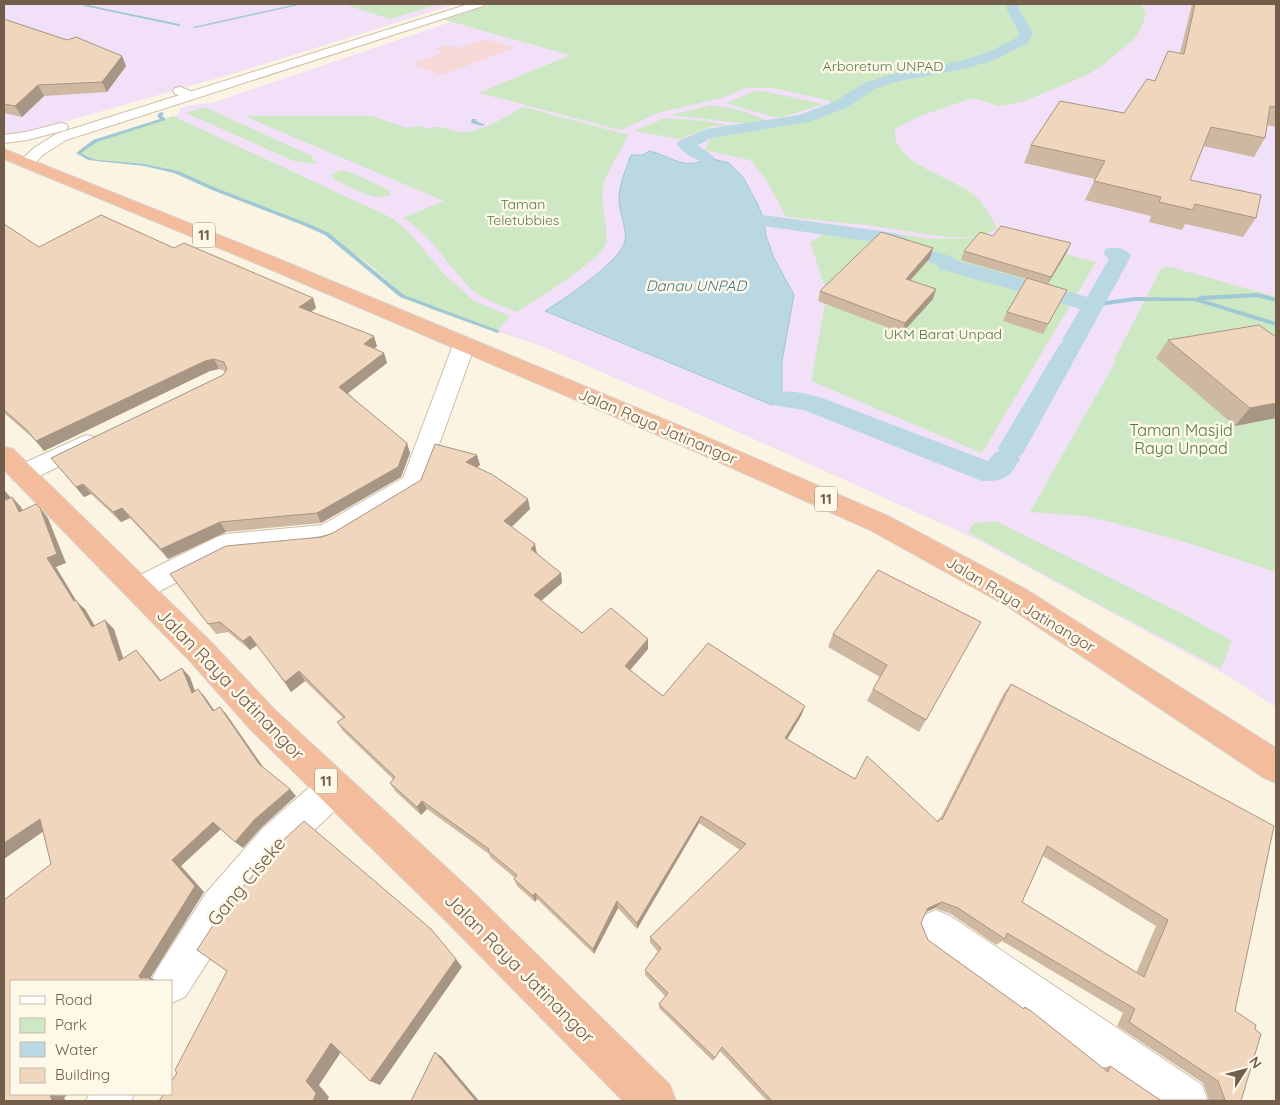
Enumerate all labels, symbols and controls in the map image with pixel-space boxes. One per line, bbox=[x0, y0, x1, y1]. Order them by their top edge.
park label: Arboretum UNPAD bbox=[823, 57, 943, 75]
park label: Taman Teletubbies bbox=[487, 195, 559, 229]
road number: 11 bbox=[193, 222, 215, 248]
water label: Danau UNPAD bbox=[646, 276, 747, 295]
park label: UKM Barat Unpad bbox=[884, 325, 1002, 343]
street label: Jalan Raya Jatinangor bbox=[575, 383, 741, 469]
park label: Taman Masjid Raya Unpad bbox=[1129, 420, 1233, 458]
road number: 11 bbox=[815, 486, 837, 512]
street label: Jalan Raya Jatinangor bbox=[943, 551, 1099, 657]
street label: Jalan Raya Jatinangor bbox=[152, 603, 311, 766]
road number: 11 bbox=[315, 768, 337, 794]
street label: Gang Ciseke bbox=[202, 831, 290, 931]
street label: Jalan Raya Jatinangor bbox=[440, 888, 601, 1049]
legend bbox=[10, 980, 172, 1095]
text: Road bbox=[55, 990, 92, 1009]
text: Park bbox=[55, 1015, 87, 1034]
text: Water bbox=[55, 1040, 98, 1059]
north arrow bbox=[1220, 1045, 1270, 1095]
text: N bbox=[1245, 1053, 1266, 1072]
text: Building bbox=[55, 1065, 110, 1084]

